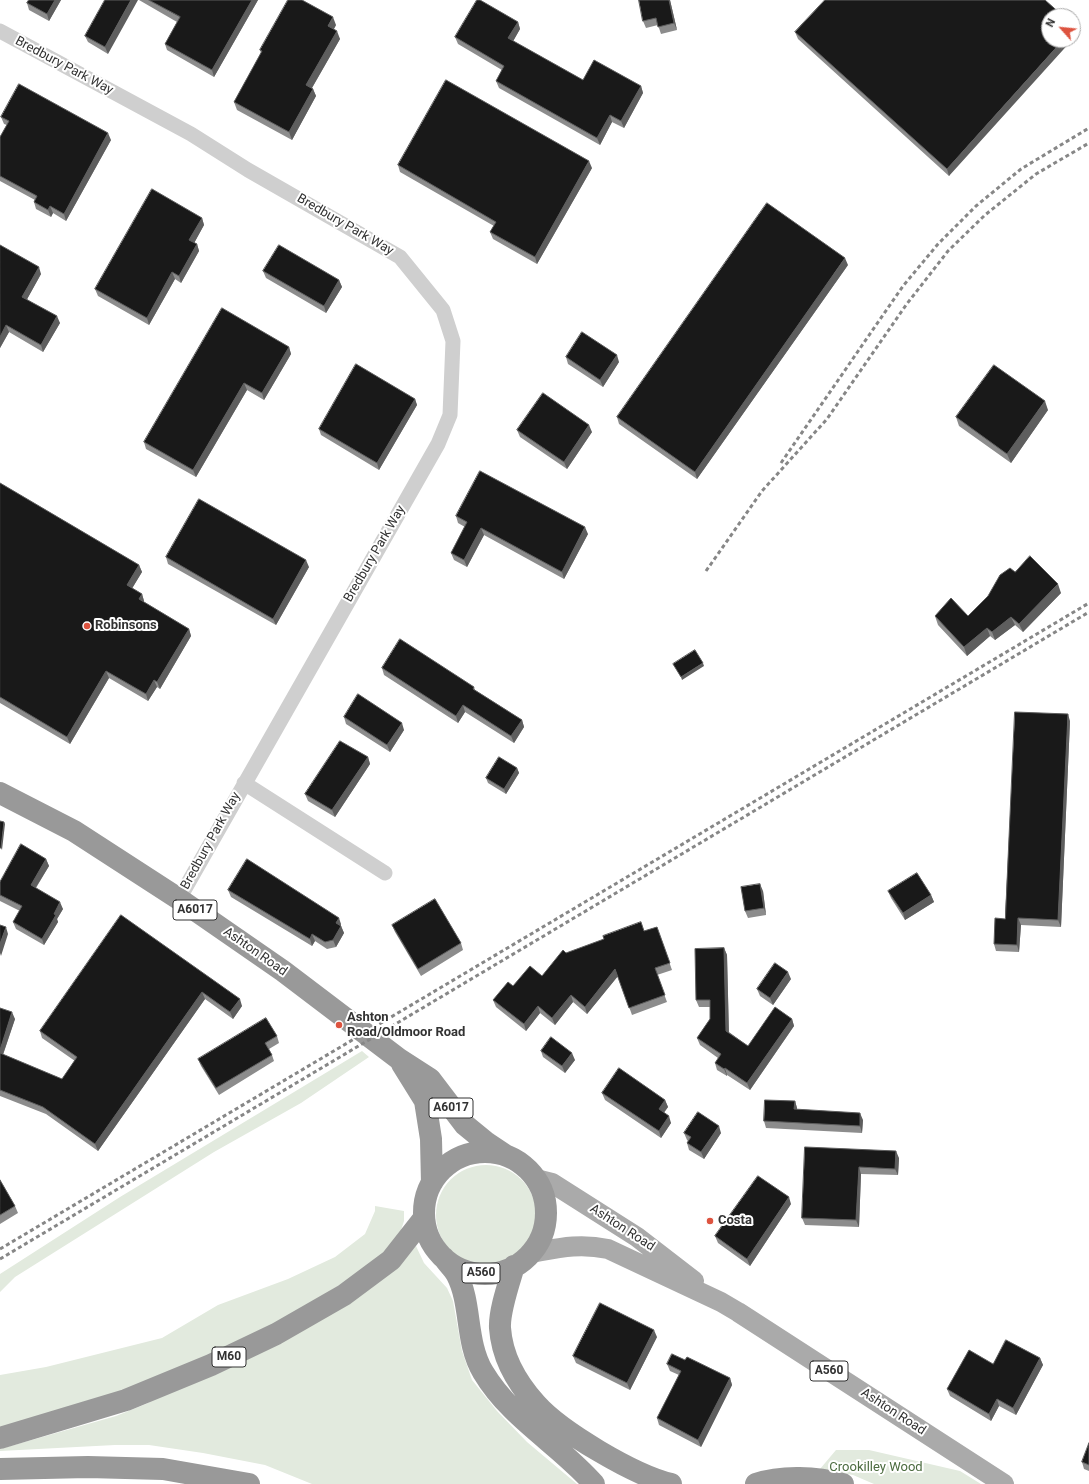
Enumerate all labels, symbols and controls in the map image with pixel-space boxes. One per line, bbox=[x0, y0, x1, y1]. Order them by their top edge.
north arrow bbox=[1041, 8, 1081, 48]
text: N bbox=[1043, 16, 1058, 29]
street label: Bredbury Park Way bbox=[12, 34, 116, 98]
street label: Bredbury Park Way bbox=[294, 191, 396, 259]
street label: Bredbury Park Way bbox=[341, 503, 409, 605]
place label: Robinsons bbox=[95, 618, 157, 634]
marker: Robinsons bbox=[82, 621, 92, 631]
street label: Bredbury Park Way bbox=[178, 790, 244, 892]
road number: A6017 bbox=[173, 900, 217, 920]
street label: Ashton Road bbox=[220, 924, 290, 980]
place label: Ashton Road/Oldmoor Road bbox=[347, 1010, 465, 1041]
marker: Ashton Road/Oldmoor Road bbox=[334, 1020, 344, 1030]
road number: A6017 bbox=[429, 1098, 473, 1118]
street label: Ashton Road bbox=[587, 1201, 657, 1255]
place label: Costa bbox=[718, 1213, 752, 1229]
marker: Costa bbox=[705, 1216, 715, 1226]
road number: A560 bbox=[462, 1263, 500, 1283]
road number: M60 bbox=[212, 1347, 246, 1367]
road number: A560 bbox=[810, 1361, 848, 1381]
street label: Ashton Road bbox=[858, 1385, 928, 1439]
park label: Crookilley Wood bbox=[829, 1460, 923, 1476]

